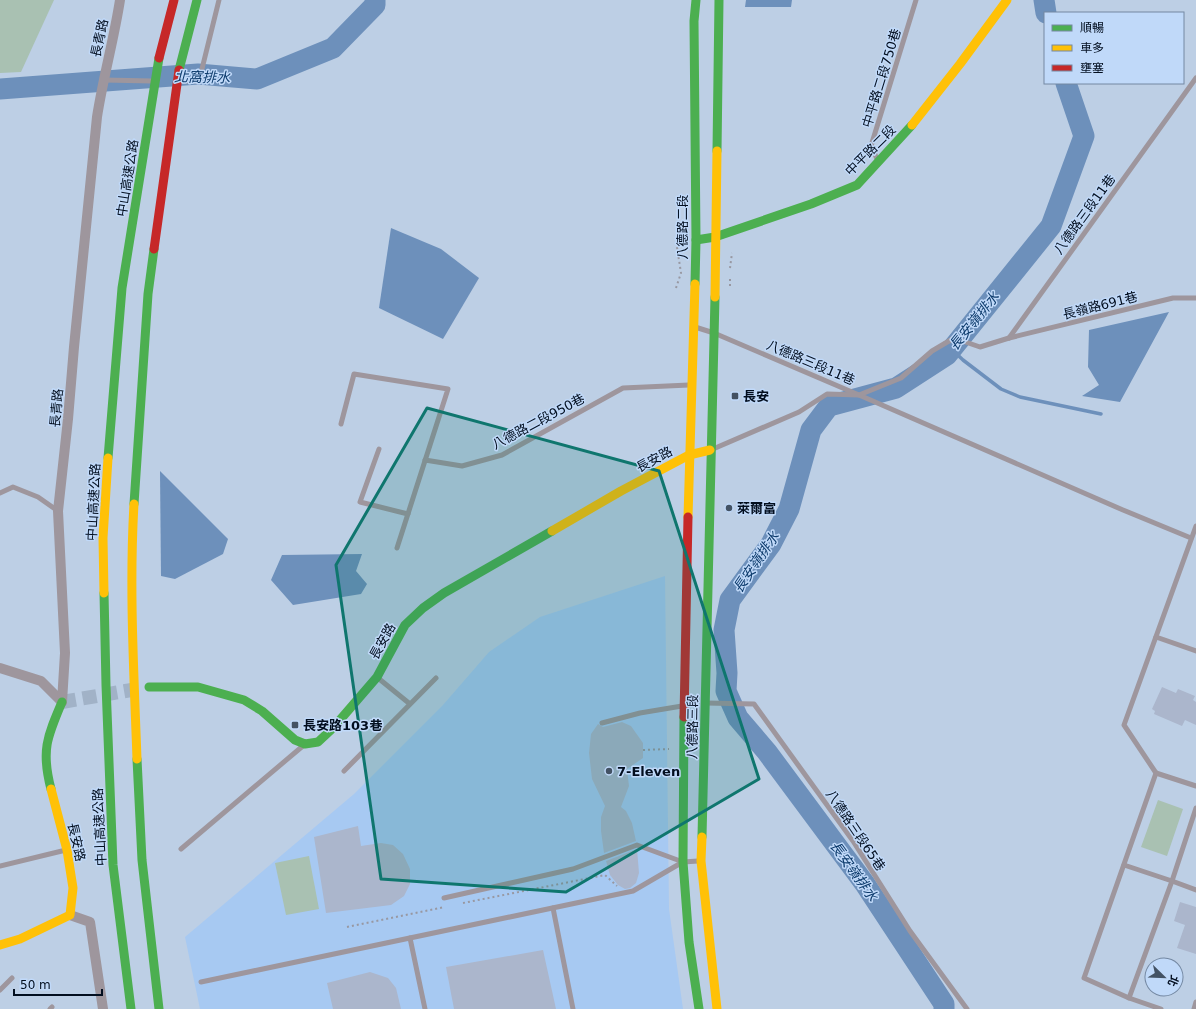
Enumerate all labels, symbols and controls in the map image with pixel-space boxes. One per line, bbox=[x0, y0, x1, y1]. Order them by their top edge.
legend bbox=[1044, 12, 1184, 84]
street label: 長青路 bbox=[88, 17, 111, 59]
text: 順暢 bbox=[1080, 21, 1104, 35]
street label: 中平路二段750巷 bbox=[859, 27, 904, 130]
text: 車多 bbox=[1080, 41, 1104, 55]
text: 壅塞 bbox=[1080, 61, 1104, 75]
water label: 北窩排水 bbox=[174, 69, 231, 86]
street label: 中平路二段 bbox=[842, 122, 899, 179]
street label: 中山高速公路 bbox=[114, 138, 141, 218]
street label: 八德路三段11巷 bbox=[1051, 172, 1118, 257]
street label: 八德路二段 bbox=[675, 194, 690, 260]
water label: 長安嶺排水 bbox=[946, 288, 1003, 353]
street label: 長嶺路691巷 bbox=[1061, 289, 1139, 322]
street label: 八德路三段11巷 bbox=[764, 337, 857, 388]
street label: 長青路 bbox=[47, 388, 66, 428]
place label: 長安 bbox=[743, 389, 769, 404]
street label: 八德路二段950巷 bbox=[489, 391, 587, 452]
marker: 長安 bbox=[730, 391, 740, 401]
street label: 長安路 bbox=[633, 444, 675, 475]
street label: 中山高速公路 bbox=[84, 463, 103, 541]
place label: 萊爾富 bbox=[737, 501, 776, 516]
marker: 萊爾富 bbox=[724, 503, 734, 513]
water label: 長安嶺排水 bbox=[730, 528, 783, 595]
street label: 長安路 bbox=[366, 621, 398, 662]
street label: 八德路三段 bbox=[684, 694, 701, 760]
place label: 長安路103巷 bbox=[303, 718, 383, 733]
marker: 長安路103巷 bbox=[290, 720, 300, 730]
place label: 7-Eleven bbox=[617, 764, 680, 779]
marker: 7-Eleven bbox=[604, 766, 614, 776]
street label: 八德路三段65巷 bbox=[823, 787, 888, 874]
street label: 中山高速公路 bbox=[90, 788, 109, 866]
street label: 長安路 bbox=[65, 821, 88, 863]
water label: 長安嶺排水 bbox=[827, 838, 882, 905]
north arrow bbox=[1144, 957, 1184, 997]
scale bar bbox=[14, 971, 102, 997]
text: 北 bbox=[1165, 973, 1181, 988]
text: 50 m bbox=[20, 978, 51, 992]

